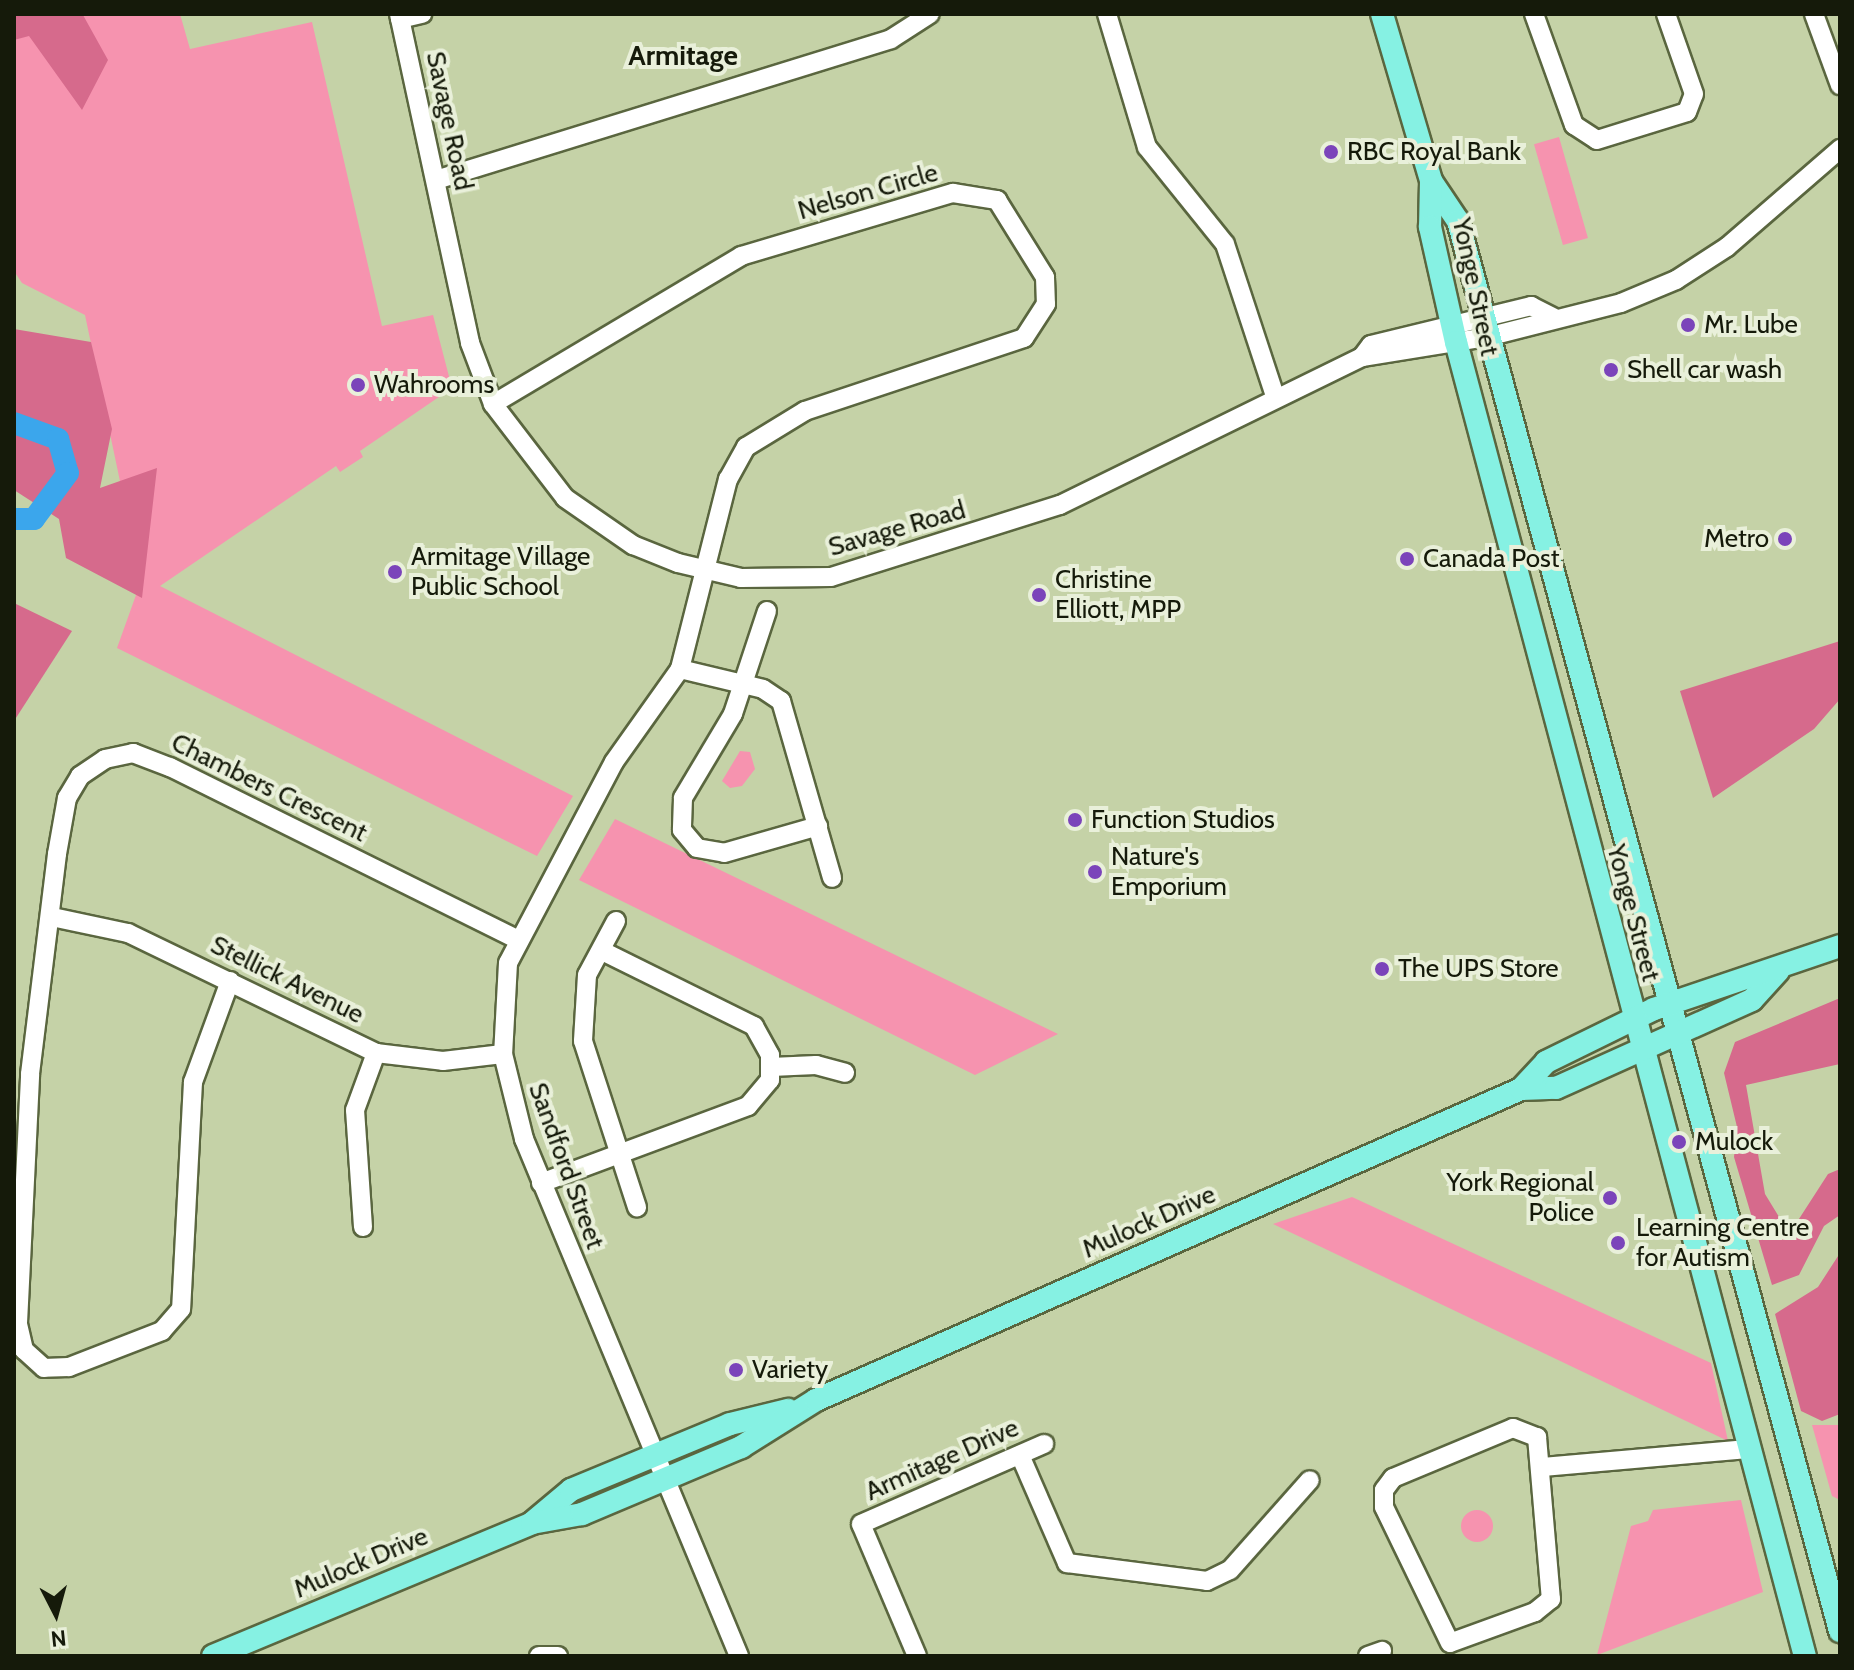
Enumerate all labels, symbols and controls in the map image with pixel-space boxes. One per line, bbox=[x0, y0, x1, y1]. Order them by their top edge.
district label: Armitage bbox=[628, 38, 738, 72]
street label: Savage Road bbox=[419, 49, 479, 193]
place label: RBC Royal Bank bbox=[1347, 136, 1521, 168]
marker: RBC Royal Bank bbox=[1322, 143, 1340, 161]
street label: Nelson Circle bbox=[794, 157, 942, 227]
street label: Yonge Street bbox=[1445, 215, 1505, 359]
place label: Mr. Lube bbox=[1704, 309, 1798, 341]
marker: Mr. Lube bbox=[1679, 316, 1697, 334]
place label: Shell car wash bbox=[1627, 354, 1782, 386]
marker: Shell car wash bbox=[1602, 361, 1620, 379]
place label: Wahrooms bbox=[374, 369, 494, 401]
marker: Wahrooms bbox=[349, 376, 367, 394]
street label: Savage Road bbox=[825, 495, 969, 563]
place label: Metro bbox=[1704, 523, 1769, 555]
marker: Metro bbox=[1776, 530, 1794, 548]
place label: Armitage Village Public School bbox=[411, 541, 590, 602]
place label: Canada Post bbox=[1423, 543, 1560, 575]
marker: Canada Post bbox=[1398, 550, 1416, 568]
marker: Armitage Village Public School bbox=[386, 563, 404, 581]
place label: Christine Elliott, MPP bbox=[1055, 564, 1181, 626]
marker: Christine Elliott, MPP bbox=[1030, 586, 1048, 604]
street label: Chambers Crescent bbox=[166, 727, 372, 849]
place label: Function Studios bbox=[1091, 804, 1275, 836]
marker: Function Studios bbox=[1066, 811, 1084, 829]
place label: Nature's Emporium bbox=[1111, 841, 1227, 902]
street label: Yonge Street bbox=[1600, 841, 1666, 985]
marker: Nature's Emporium bbox=[1086, 863, 1104, 881]
street label: Stellick Avenue bbox=[205, 930, 369, 1030]
place label: The UPS Store bbox=[1398, 953, 1559, 985]
marker: The UPS Store bbox=[1373, 960, 1391, 978]
street label: Sandford Street bbox=[522, 1079, 610, 1253]
place label: Mulock bbox=[1695, 1126, 1773, 1158]
marker: Mulock bbox=[1670, 1133, 1688, 1151]
place label: York Regional Police bbox=[1447, 1167, 1594, 1228]
street label: Mulock Drive bbox=[1078, 1179, 1220, 1265]
marker: York Regional Police bbox=[1601, 1189, 1619, 1207]
place label: Learning Centre for Autism bbox=[1636, 1212, 1809, 1274]
marker: Learning Centre for Autism bbox=[1607, 1232, 1629, 1254]
place label: Variety bbox=[752, 1354, 828, 1386]
marker: Variety bbox=[727, 1361, 745, 1379]
street label: Armitage Drive bbox=[861, 1412, 1023, 1508]
street label: Mulock Drive bbox=[289, 1521, 433, 1605]
north arrow bbox=[16, 1574, 96, 1654]
text: N bbox=[49, 1624, 68, 1653]

